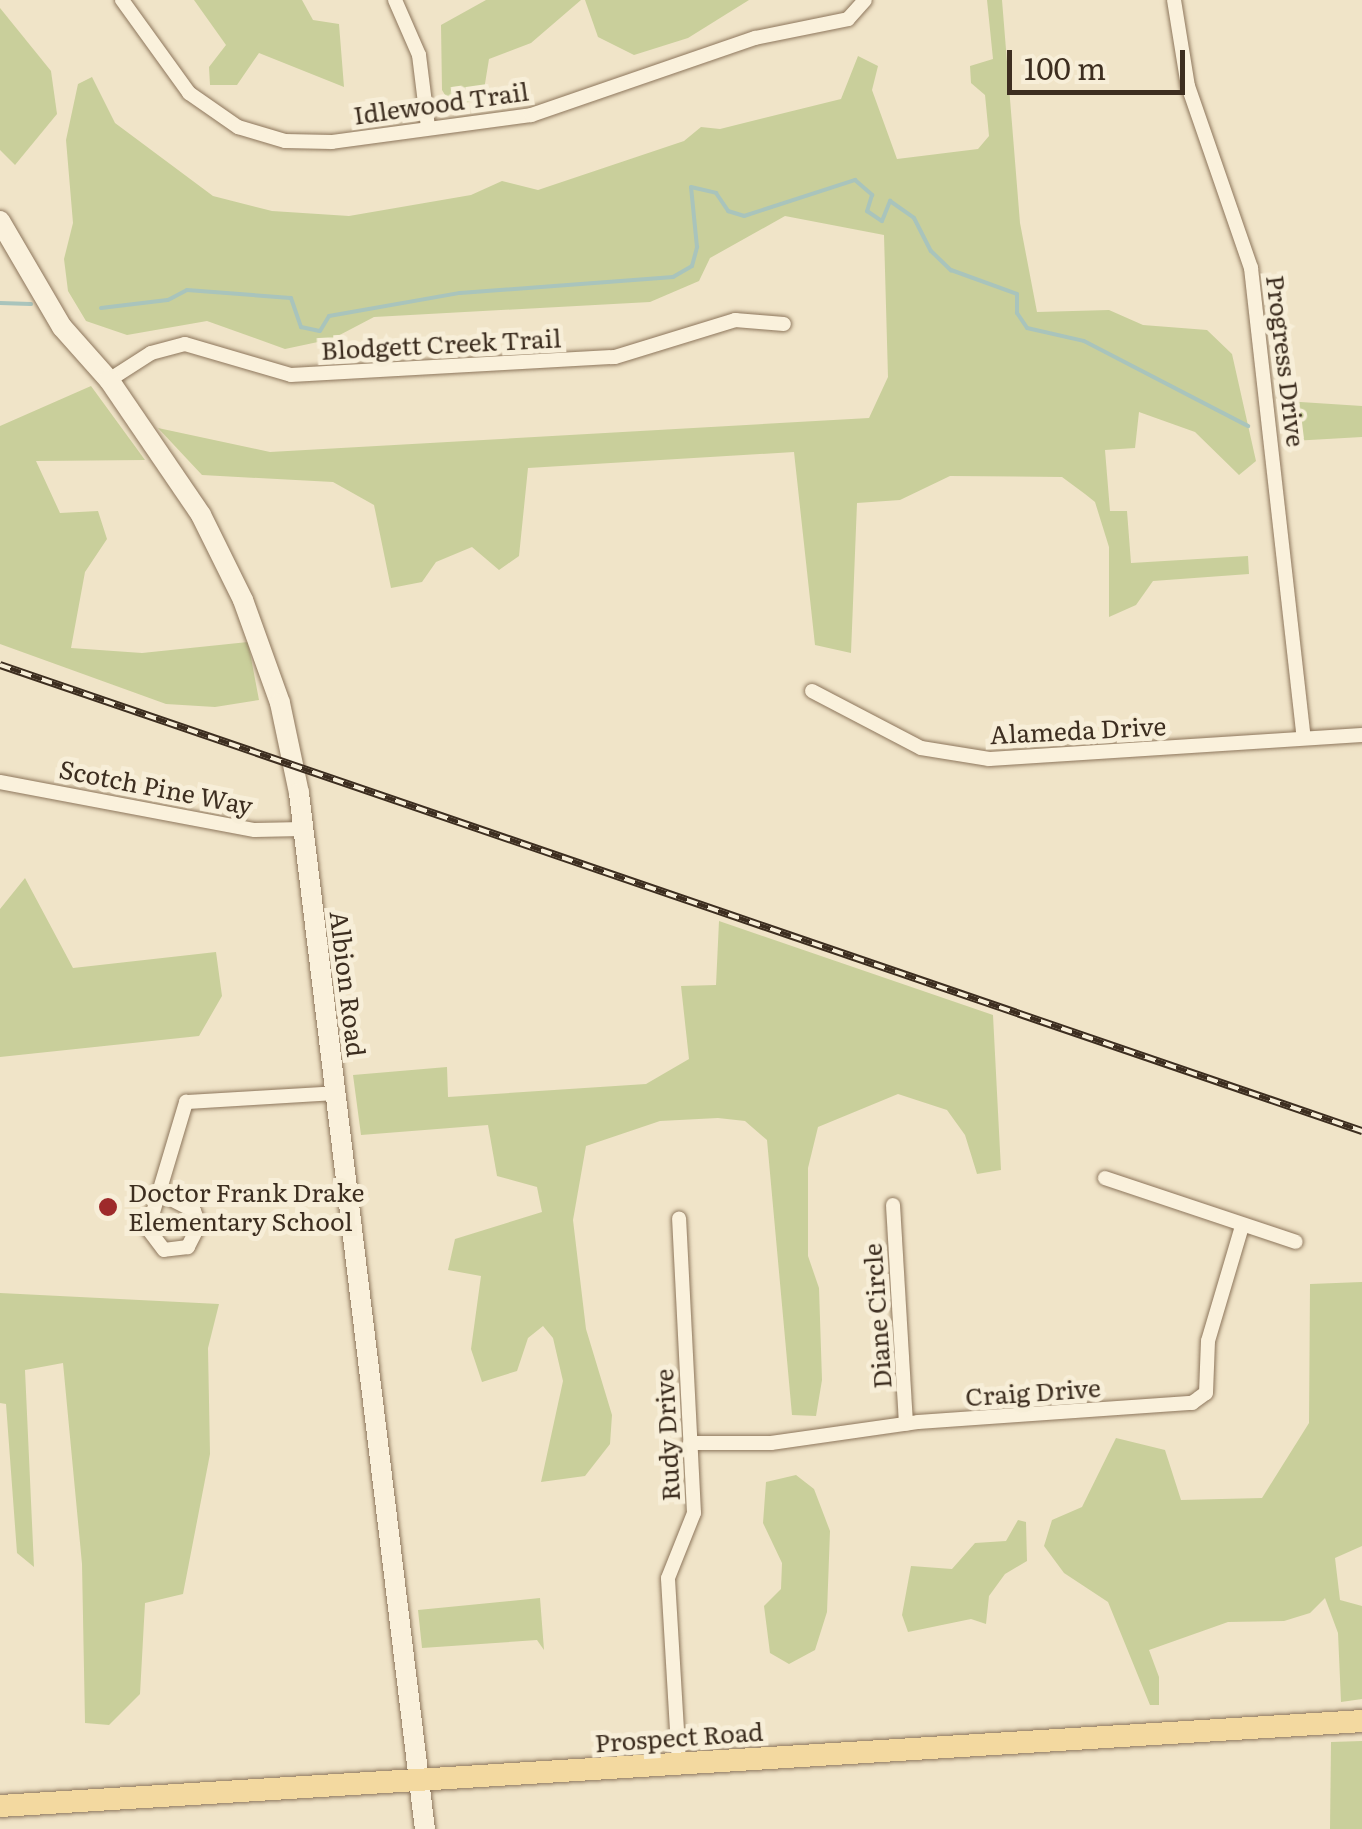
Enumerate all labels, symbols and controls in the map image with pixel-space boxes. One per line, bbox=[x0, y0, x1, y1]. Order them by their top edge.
scale bar bbox=[1012, 30, 1190, 92]
text: 100 m bbox=[1024, 45, 1106, 89]
street label: Idlewood Trail bbox=[351, 76, 531, 130]
street label: Progress Drive bbox=[1261, 273, 1311, 449]
street label: Blodgett Creek Trail bbox=[320, 323, 562, 365]
street label: Alameda Drive bbox=[989, 710, 1167, 750]
street label: Scotch Pine Way bbox=[57, 754, 255, 820]
street label: Albion Road bbox=[324, 909, 372, 1059]
place label: Doctor Frank Drake Elementary School bbox=[128, 1178, 365, 1237]
marker: Doctor Frank Drake Elementary School bbox=[97, 1196, 119, 1218]
street label: Diane Circle bbox=[857, 1242, 897, 1390]
street label: Rudy Drive bbox=[649, 1368, 685, 1502]
street label: Craig Drive bbox=[964, 1372, 1102, 1412]
street label: Prospect Road bbox=[594, 1716, 764, 1758]

